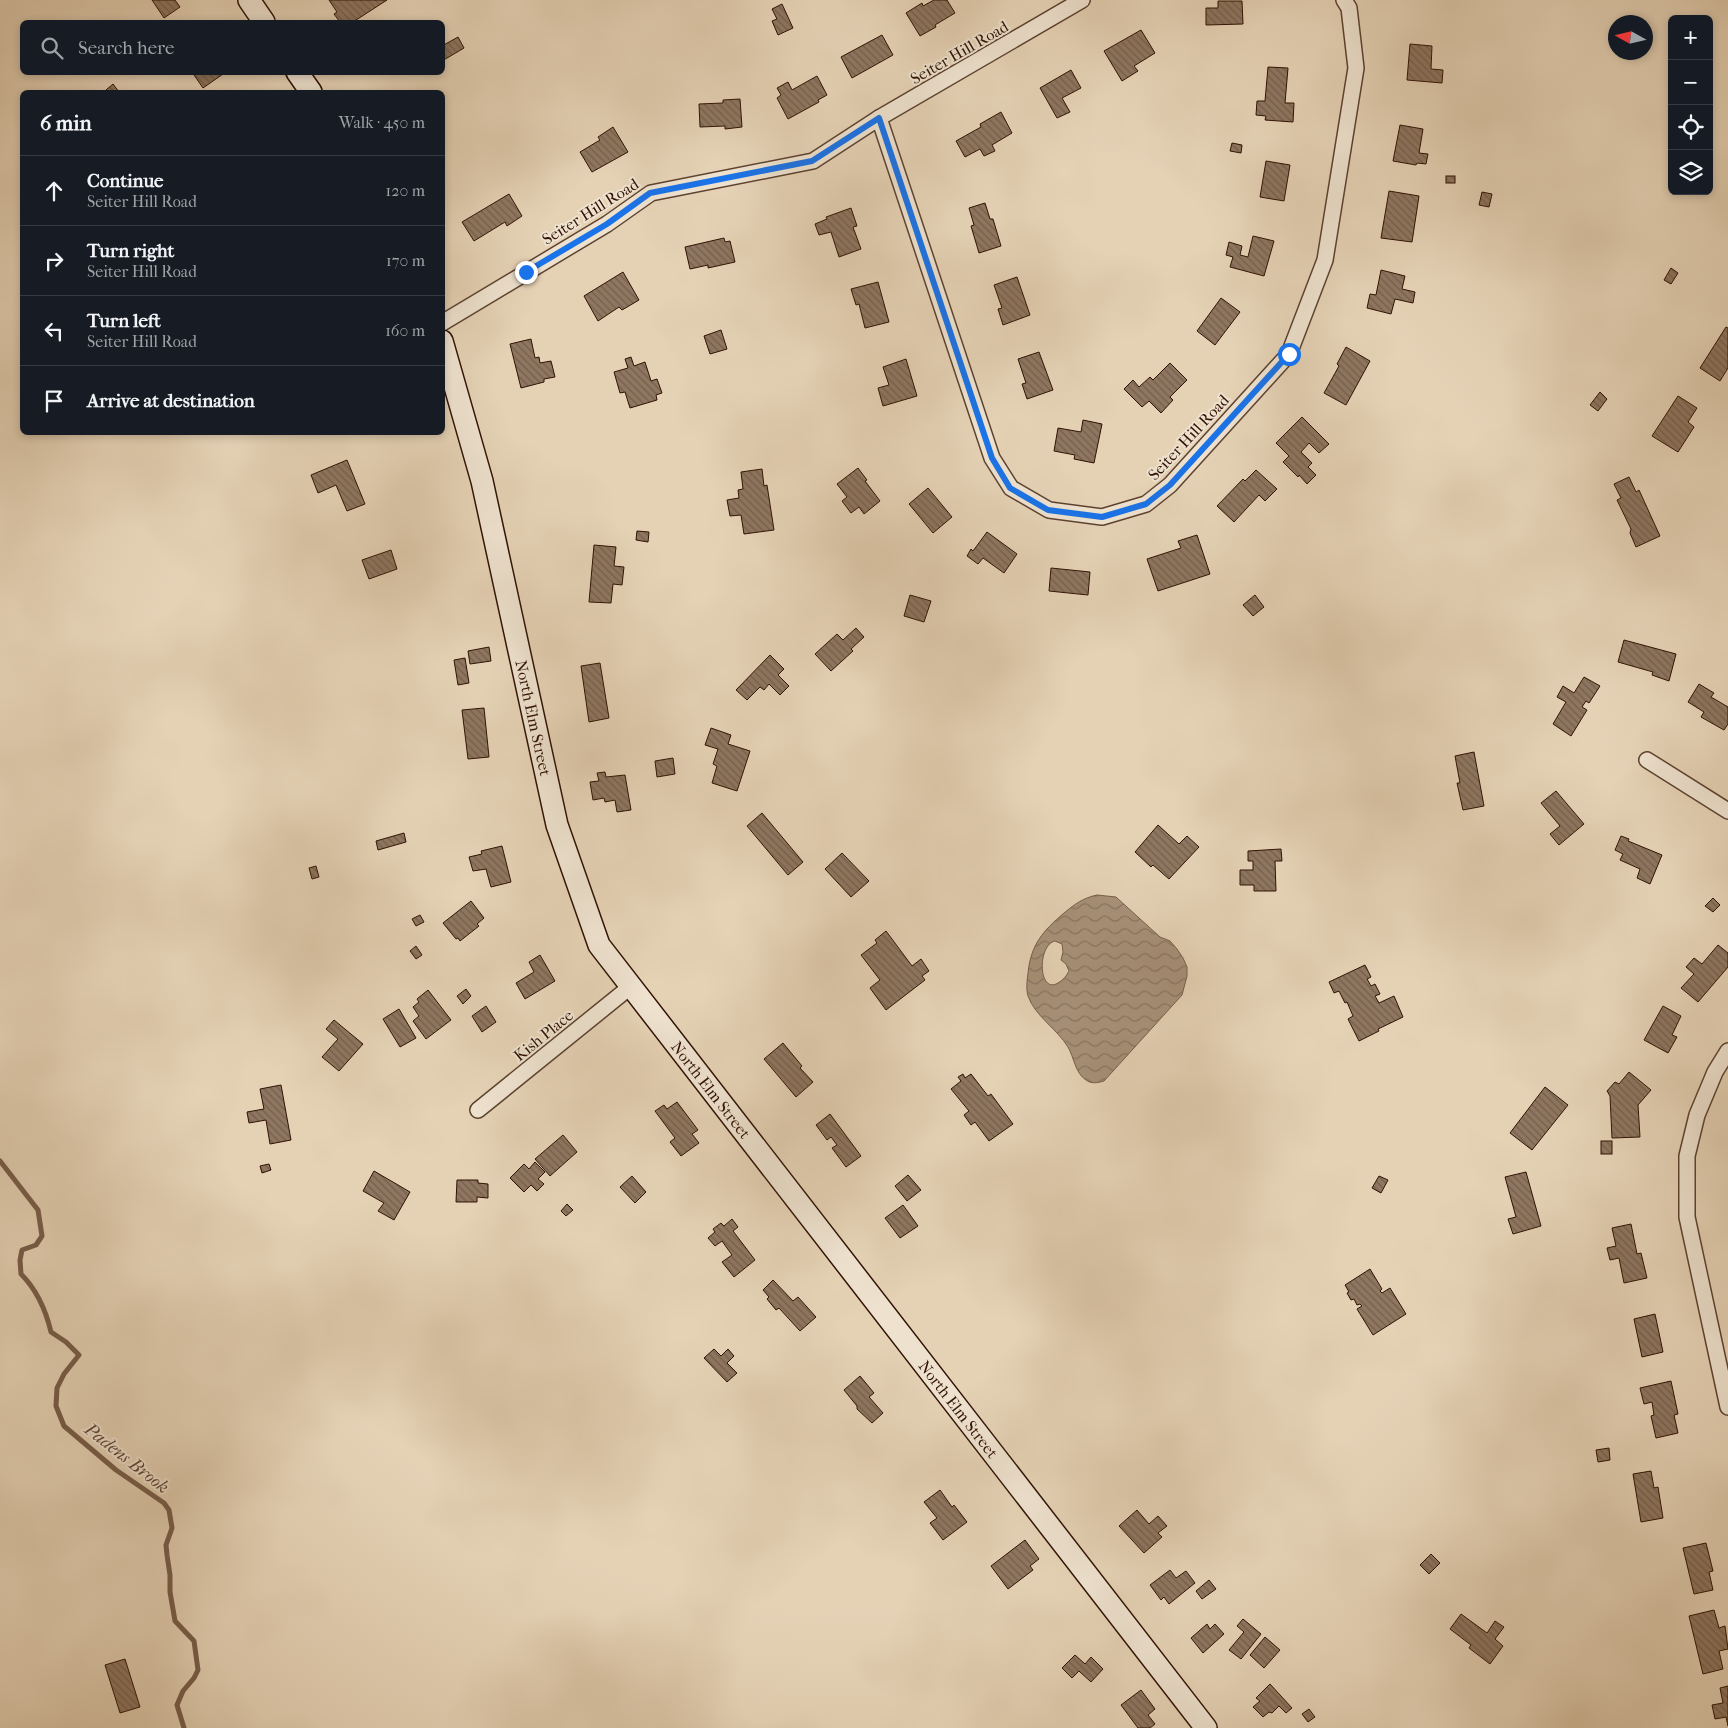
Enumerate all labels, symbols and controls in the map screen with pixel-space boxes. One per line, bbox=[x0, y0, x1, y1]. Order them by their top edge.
north arrow bbox=[1608, 15, 1653, 60]
map controls bbox=[1668, 15, 1713, 195]
button: + bbox=[1668, 15, 1713, 60]
street label: Seiter Hill Road bbox=[907, 17, 1012, 88]
search box bbox=[20, 20, 445, 75]
icon: search bbox=[38, 34, 66, 62]
text: Search here bbox=[78, 37, 174, 59]
button: − bbox=[1668, 60, 1713, 105]
button: locate bbox=[1668, 105, 1713, 150]
text: 6 min bbox=[40, 111, 92, 135]
text: Walk · 450 m bbox=[339, 113, 425, 132]
button: layers bbox=[1668, 150, 1713, 195]
text: Continue bbox=[87, 170, 163, 192]
street label: Seiter Hill Road bbox=[539, 174, 642, 249]
icon: ahead bbox=[40, 177, 68, 205]
text: 120 m bbox=[386, 181, 425, 200]
text: Seiter Hill Road bbox=[87, 192, 197, 211]
text: Turn right bbox=[87, 240, 174, 262]
icon: right bbox=[40, 247, 68, 275]
text: 170 m bbox=[386, 251, 425, 270]
route end bbox=[515, 261, 538, 284]
text: Seiter Hill Road bbox=[87, 262, 197, 281]
text: Turn left bbox=[87, 310, 161, 332]
icon: left bbox=[40, 317, 68, 345]
text: 160 m bbox=[385, 321, 425, 340]
text: Seiter Hill Road bbox=[87, 332, 197, 351]
route start bbox=[1278, 343, 1301, 366]
icon: arrive bbox=[40, 387, 68, 415]
text: Arrive at destination bbox=[87, 390, 255, 412]
street label: Seiter Hill Road bbox=[1144, 390, 1233, 484]
street label: North Elm Street bbox=[511, 658, 555, 778]
street label: Kish Place bbox=[510, 1006, 577, 1065]
street label: North Elm Street bbox=[667, 1038, 755, 1143]
street label: North Elm Street bbox=[915, 1357, 1002, 1462]
water label: Padens Brook bbox=[79, 1418, 173, 1498]

